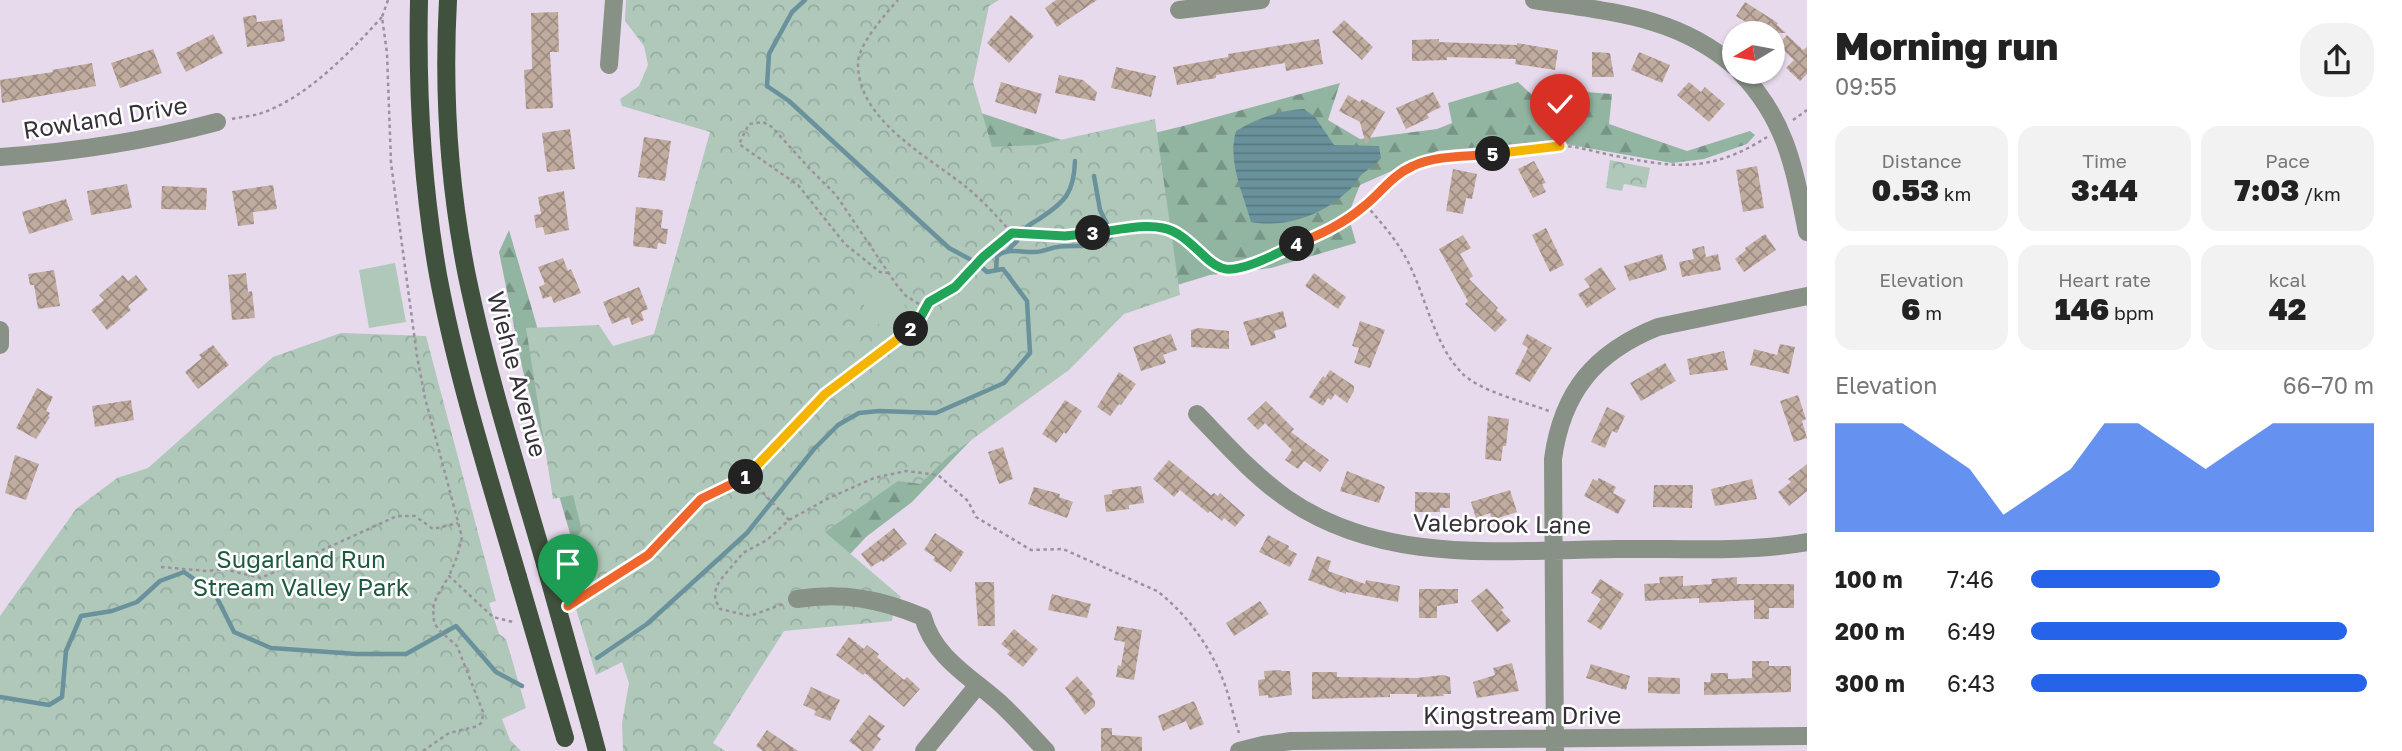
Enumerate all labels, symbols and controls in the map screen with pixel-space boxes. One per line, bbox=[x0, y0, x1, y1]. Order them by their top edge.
north arrow bbox=[1722, 21, 1785, 84]
map controls bbox=[1722, 21, 1785, 84]
text: Morning run bbox=[1835, 23, 2058, 68]
button: share bbox=[2300, 23, 2374, 97]
text: 09:55 bbox=[1835, 72, 1897, 100]
pin bbox=[1530, 74, 1590, 146]
icon: check bbox=[1541, 85, 1579, 123]
street label: Rowland Drive bbox=[21, 90, 189, 144]
pin: 5 bbox=[1476, 136, 1510, 172]
text: 5 bbox=[1487, 142, 1498, 165]
text: Distance bbox=[1882, 149, 1961, 172]
text: Time bbox=[2082, 149, 2127, 172]
text: Pace bbox=[2265, 149, 2310, 172]
text: 0.53 bbox=[1872, 172, 1939, 208]
text: 3:44 bbox=[2071, 172, 2138, 208]
text: 7:03 bbox=[2234, 172, 2299, 208]
text: km bbox=[1939, 182, 1971, 205]
text: /km bbox=[2299, 182, 2341, 205]
pin: 3 bbox=[1076, 216, 1110, 250]
text: 3 bbox=[1087, 221, 1098, 244]
pin: 4 bbox=[1280, 226, 1314, 262]
text: 4 bbox=[1291, 232, 1302, 255]
text: Elevation bbox=[1879, 268, 1964, 291]
text: Heart rate bbox=[2058, 268, 2151, 291]
text: kcal bbox=[2269, 268, 2306, 291]
street label: Wiehle Avenue bbox=[482, 288, 554, 460]
text: 6 bbox=[1901, 291, 1920, 327]
text: 146 bbox=[2055, 291, 2109, 327]
text: 42 bbox=[2269, 291, 2306, 327]
text: m bbox=[1920, 301, 1942, 324]
text: bpm bbox=[2109, 301, 2154, 324]
pin: 2 bbox=[894, 312, 928, 346]
text: 2 bbox=[905, 317, 916, 340]
text: Elevation bbox=[1835, 371, 1937, 399]
text: 66–70 m bbox=[2283, 371, 2374, 399]
pin: 1 bbox=[728, 460, 764, 494]
text: 1 bbox=[741, 465, 750, 488]
street label: Valebrook Lane bbox=[1413, 507, 1591, 539]
pin bbox=[538, 534, 598, 606]
park label: Sugarland Run Stream Valley Park bbox=[193, 544, 409, 601]
icon: arrive bbox=[549, 545, 587, 583]
text: 100 m bbox=[1835, 565, 1903, 593]
text: 7:46 bbox=[1947, 565, 1994, 593]
text: 200 m bbox=[1835, 617, 1905, 645]
text: 6:49 bbox=[1947, 617, 1996, 645]
text: 300 m bbox=[1835, 669, 1905, 697]
text: 6:43 bbox=[1947, 669, 1995, 697]
street label: Kingstream Drive bbox=[1423, 700, 1621, 729]

